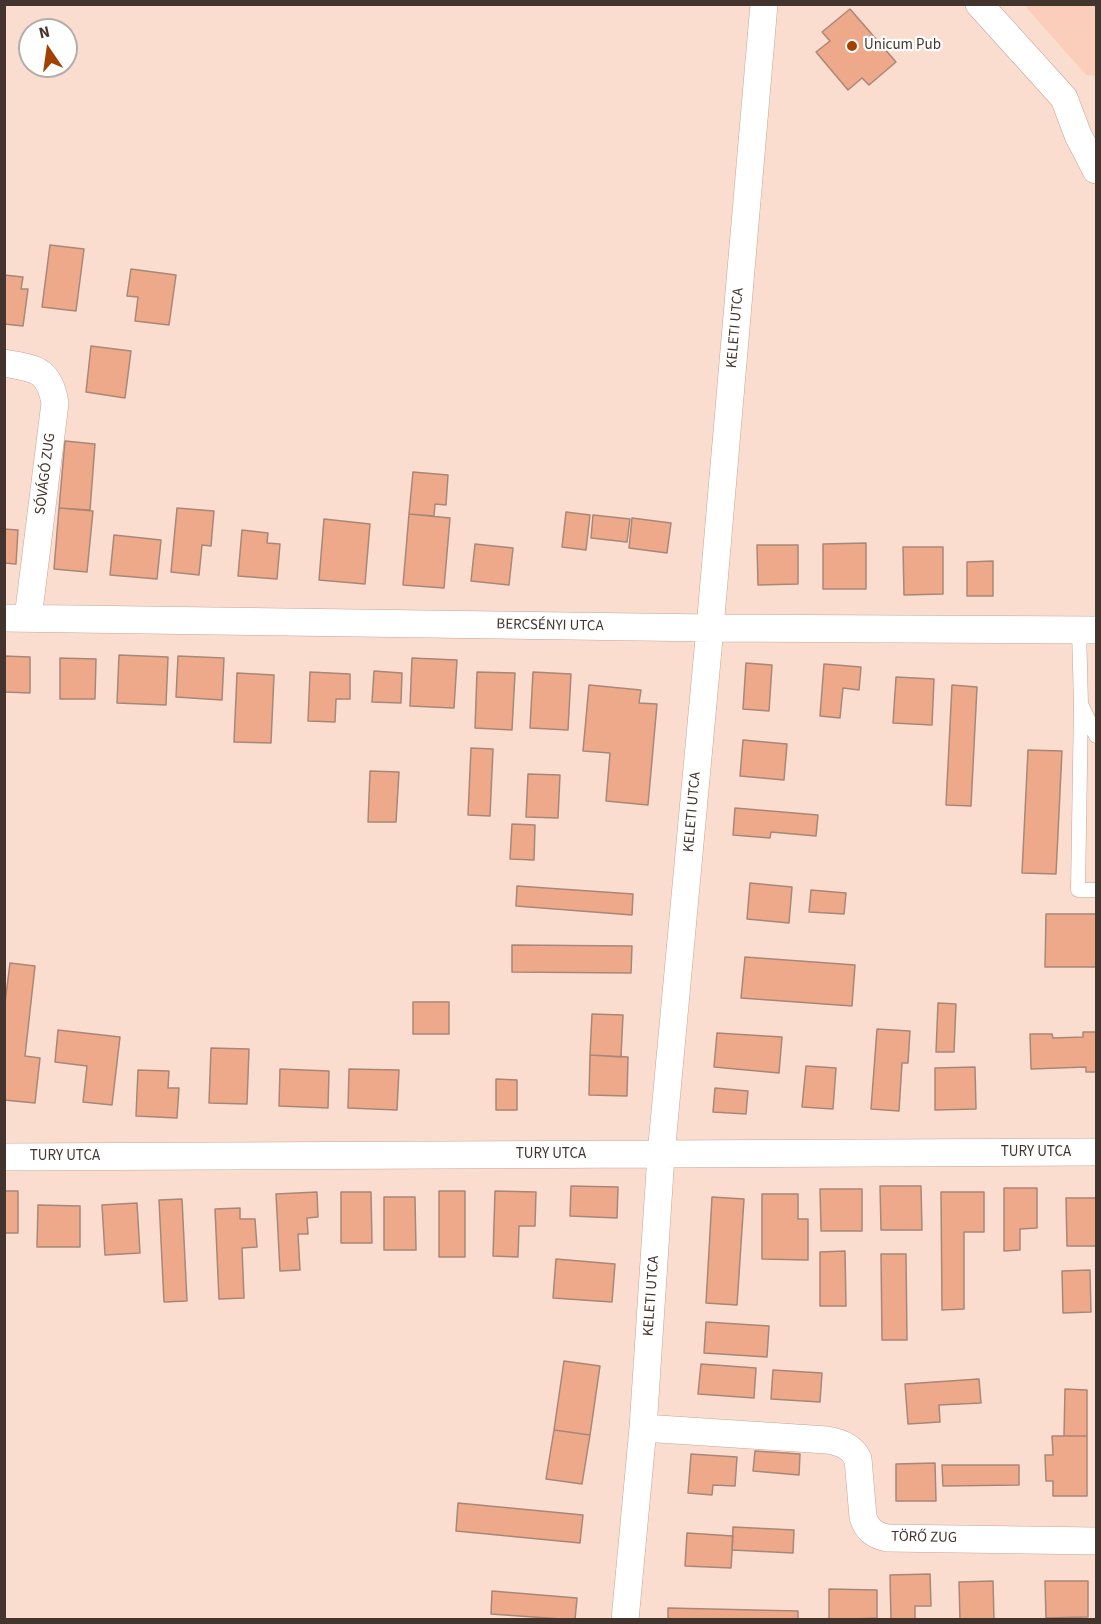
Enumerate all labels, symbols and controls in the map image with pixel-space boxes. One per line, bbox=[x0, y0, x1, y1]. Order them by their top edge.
north arrow bbox=[18, 18, 78, 78]
text: N bbox=[37, 20, 52, 44]
place label: Unicum Pub bbox=[864, 37, 941, 55]
marker: Unicum Pub bbox=[845, 39, 859, 53]
street label: KELETI UTCA bbox=[724, 287, 748, 369]
street label: SÓVÁGÓ ZUG bbox=[32, 432, 60, 516]
street label: BERCSÉNYI UTCA bbox=[496, 616, 604, 636]
street label: KELETI UTCA bbox=[681, 771, 705, 853]
street label: TURY UTCA bbox=[1001, 1144, 1071, 1162]
street label: TURY UTCA bbox=[516, 1146, 586, 1164]
street label: TURY UTCA bbox=[30, 1148, 100, 1166]
street label: KELETI UTCA bbox=[640, 1255, 664, 1337]
street label: TÖRŐ ZUG bbox=[891, 1528, 957, 1548]

